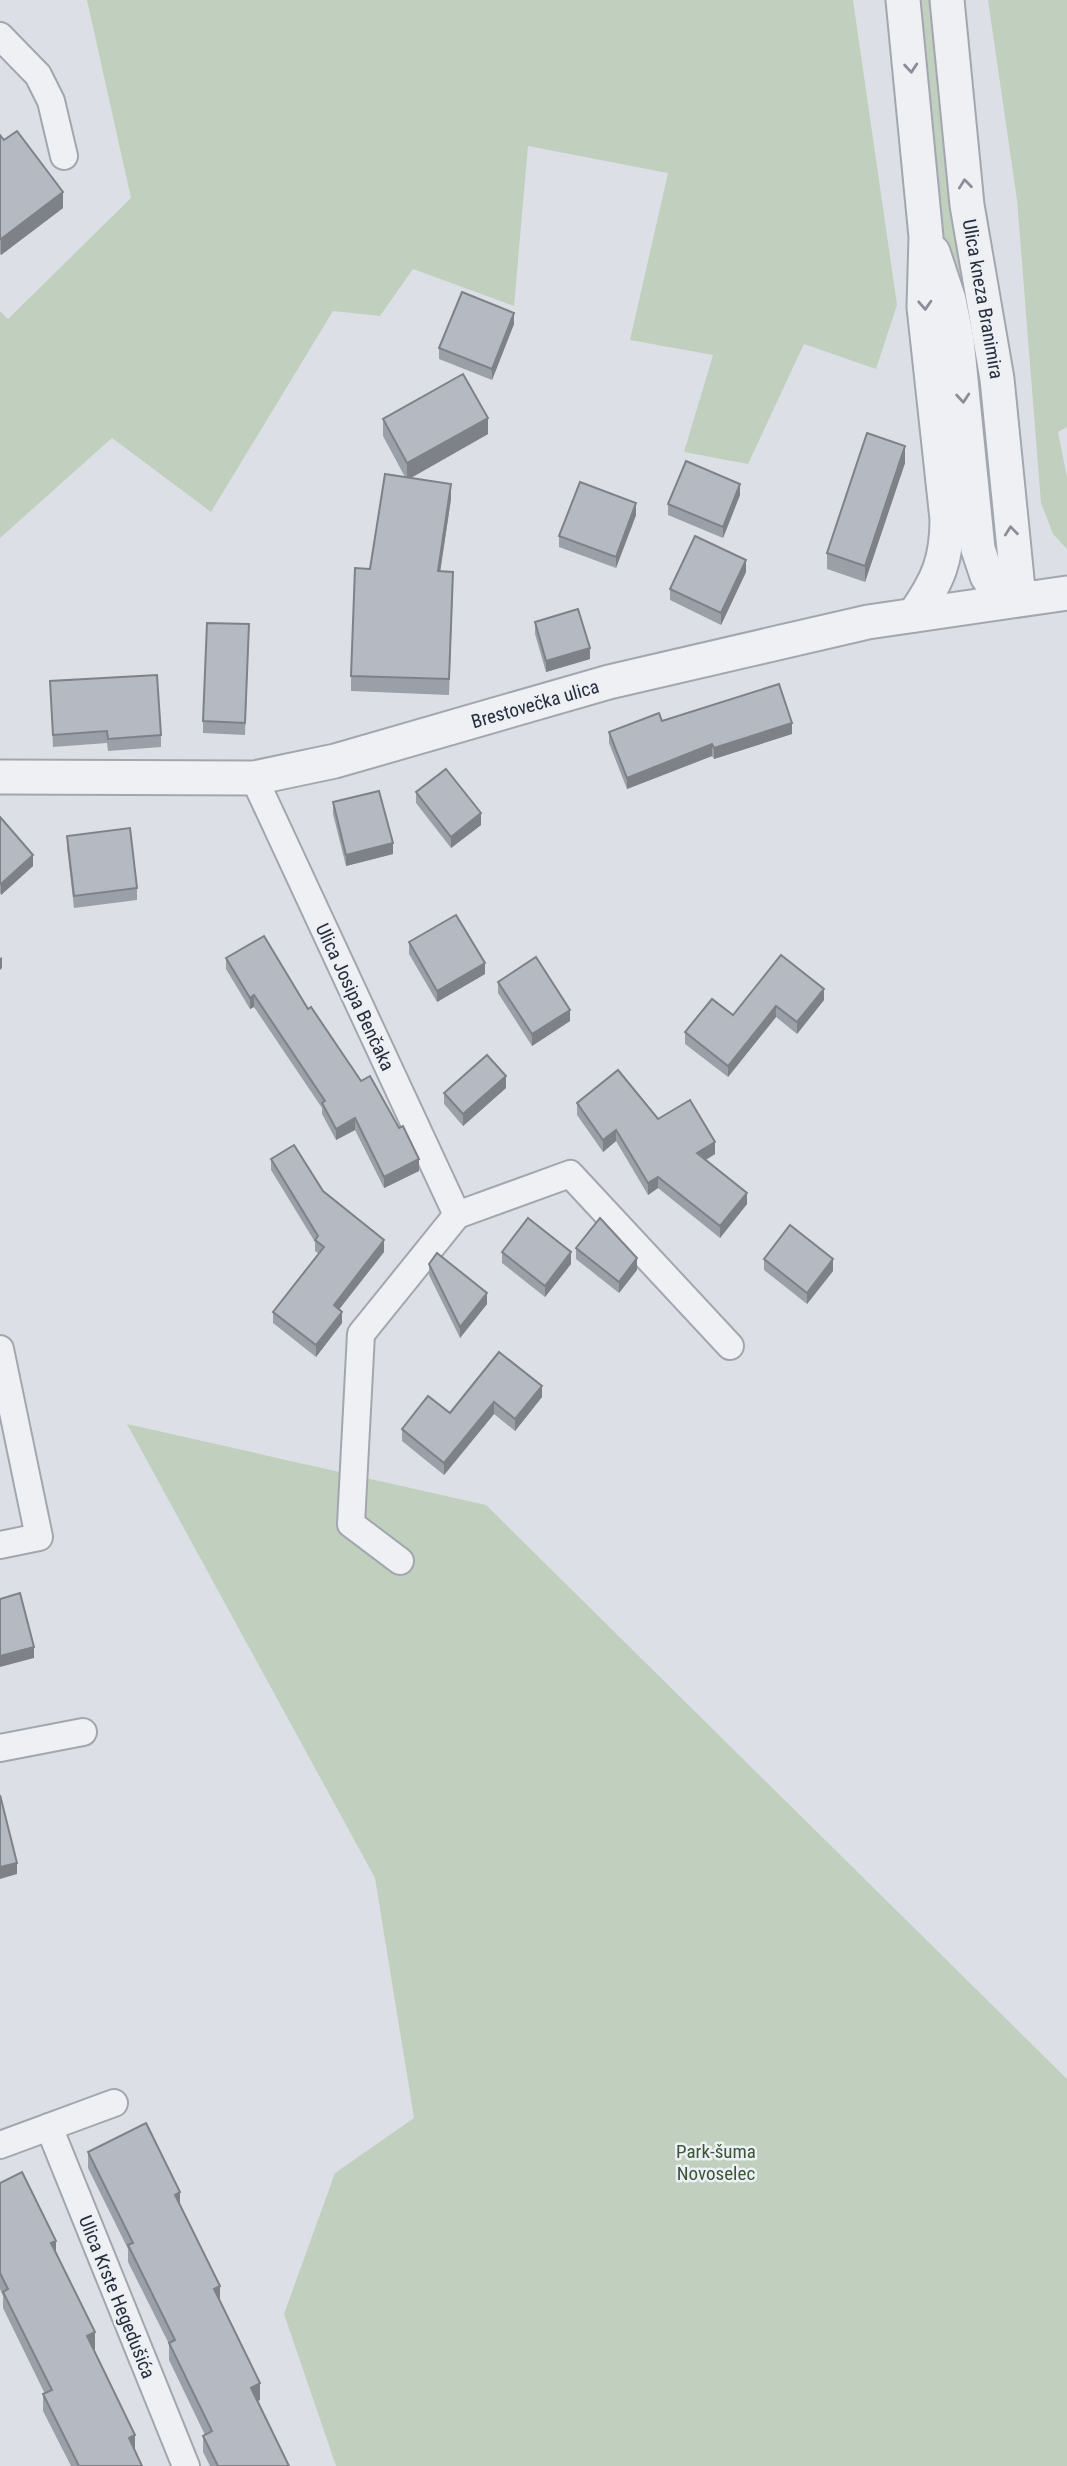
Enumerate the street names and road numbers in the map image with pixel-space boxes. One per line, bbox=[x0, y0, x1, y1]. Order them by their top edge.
street label: Ulica kneza Branimira bbox=[958, 217, 1008, 381]
street label: Brestovečka ulica bbox=[468, 675, 602, 733]
street label: Ulica Josipa Benčaka bbox=[311, 920, 399, 1074]
street label: Ulica Krste Hegedušića bbox=[74, 2212, 160, 2382]

